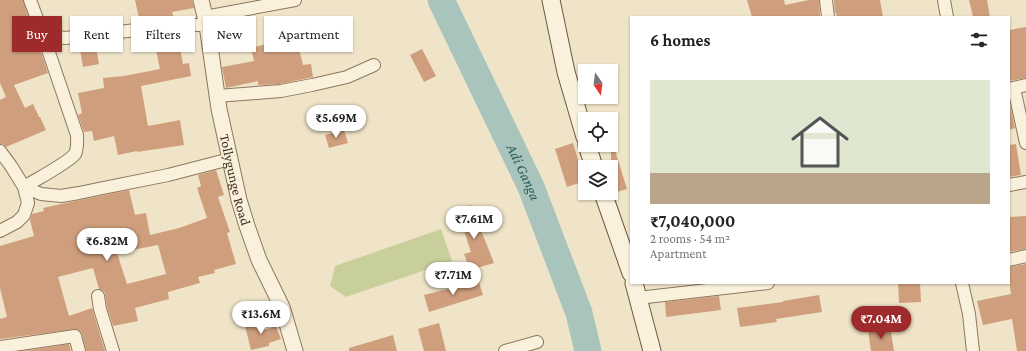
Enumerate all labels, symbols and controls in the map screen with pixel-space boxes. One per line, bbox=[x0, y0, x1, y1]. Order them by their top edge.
chip: Buy bbox=[12, 16, 62, 52]
chip: Rent bbox=[70, 16, 123, 52]
chip: Filters bbox=[131, 16, 195, 52]
chip: New bbox=[203, 16, 256, 52]
chip: Apartment bbox=[264, 16, 353, 52]
icon: filters bbox=[968, 29, 990, 51]
text: 6 homes bbox=[650, 31, 710, 50]
north arrow bbox=[578, 64, 618, 104]
map controls bbox=[578, 64, 618, 200]
pin: ₹5.69M bbox=[303, 105, 369, 139]
icon: home bbox=[784, 106, 856, 178]
text: ₹5.69M bbox=[315, 110, 357, 125]
button: locate bbox=[578, 112, 618, 152]
street label: Tollygunge Road bbox=[217, 132, 254, 228]
water label: Adi Ganga bbox=[503, 141, 543, 203]
button: layers bbox=[578, 160, 618, 200]
pin: ₹7.61M bbox=[441, 206, 507, 240]
text: ₹7.61M bbox=[455, 211, 493, 226]
text: ₹7,040,000 bbox=[650, 212, 735, 231]
pin: ₹6.82M bbox=[74, 228, 140, 262]
text: 2 rooms · 54 m² bbox=[650, 231, 730, 246]
text: ₹6.82M bbox=[86, 233, 128, 248]
text: Apartment bbox=[650, 246, 707, 261]
pin: ₹7.71M bbox=[420, 262, 486, 296]
text: ₹7.71M bbox=[434, 267, 472, 282]
pin: ₹13.6M bbox=[228, 301, 294, 335]
text: ₹13.6M bbox=[241, 306, 281, 321]
pin: ₹7.04M bbox=[848, 306, 914, 340]
text: ₹7.04M bbox=[860, 311, 902, 326]

